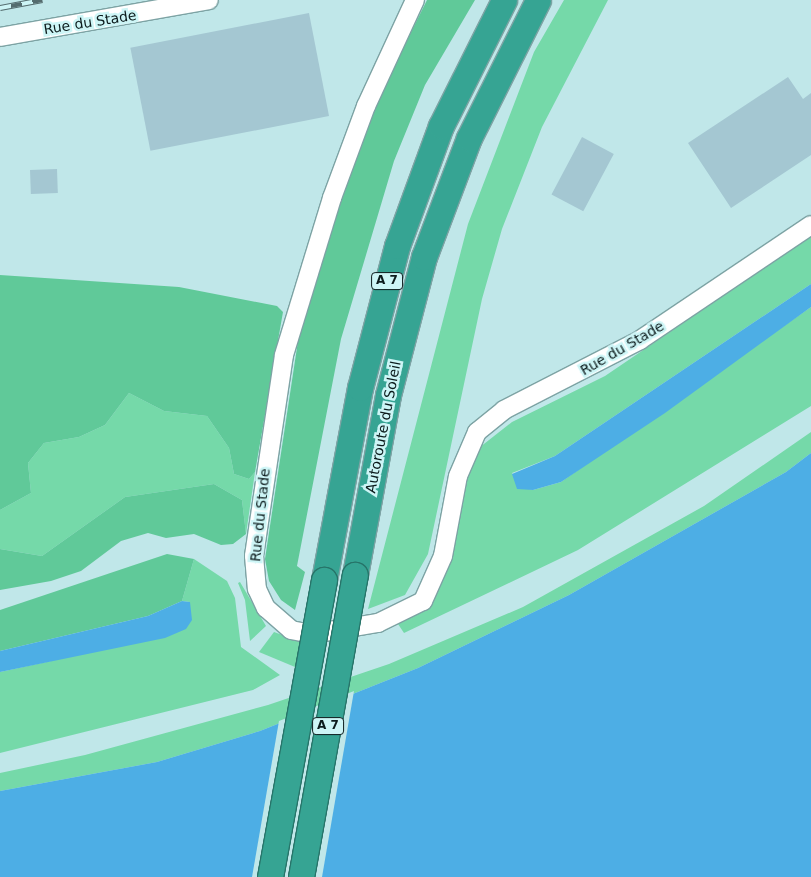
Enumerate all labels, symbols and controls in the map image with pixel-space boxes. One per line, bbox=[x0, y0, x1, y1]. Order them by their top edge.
street label: Rue du Stade bbox=[42, 6, 138, 38]
road number: A 7 bbox=[371, 272, 403, 290]
street label: Rue du Stade bbox=[577, 317, 667, 379]
street label: Autoroute du Soleil bbox=[362, 360, 404, 494]
street label: Rue du Stade bbox=[247, 468, 273, 562]
road number: A 7 bbox=[312, 716, 344, 736]

